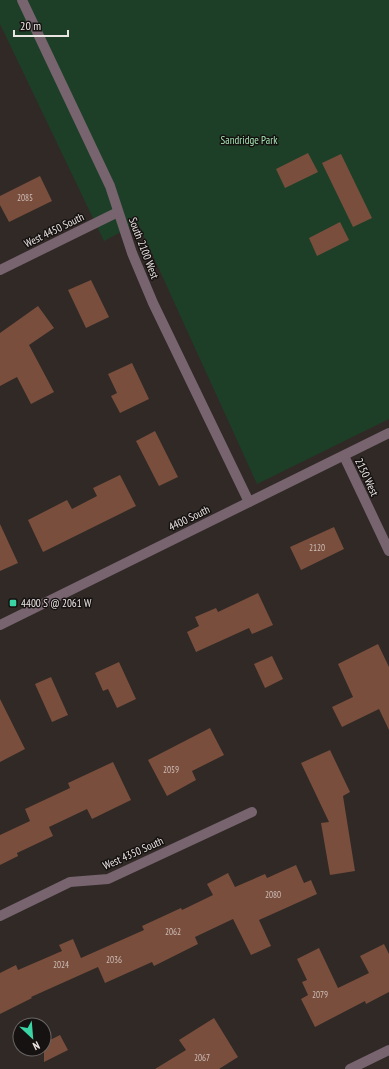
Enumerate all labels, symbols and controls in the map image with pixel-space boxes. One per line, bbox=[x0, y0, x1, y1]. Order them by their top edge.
scale bar bbox=[14, 12, 68, 38]
text: 20 m bbox=[20, 18, 41, 33]
park label: Sandridge Park bbox=[221, 133, 278, 147]
house number: 2085 bbox=[17, 192, 33, 203]
street label: West 4450 South bbox=[22, 209, 86, 251]
street label: South 2100 West bbox=[126, 215, 162, 281]
street label: 2150 West bbox=[352, 456, 382, 498]
street label: 4400 South bbox=[166, 502, 212, 534]
house number: 2120 bbox=[309, 542, 325, 553]
place label: 4400 S @ 2061 W bbox=[21, 596, 92, 610]
marker: 4400 S @ 2061 W bbox=[8, 598, 18, 608]
house number: 2059 bbox=[163, 764, 179, 775]
street label: West 4350 South bbox=[101, 833, 166, 873]
house number: 2080 bbox=[265, 889, 281, 900]
house number: 2062 bbox=[165, 926, 181, 937]
house number: 2036 bbox=[106, 954, 122, 965]
house number: 2024 bbox=[53, 959, 69, 970]
house number: 2079 bbox=[312, 989, 328, 1000]
north arrow bbox=[12, 1017, 52, 1057]
text: N bbox=[31, 1038, 42, 1054]
house number: 2067 bbox=[194, 1052, 210, 1063]

